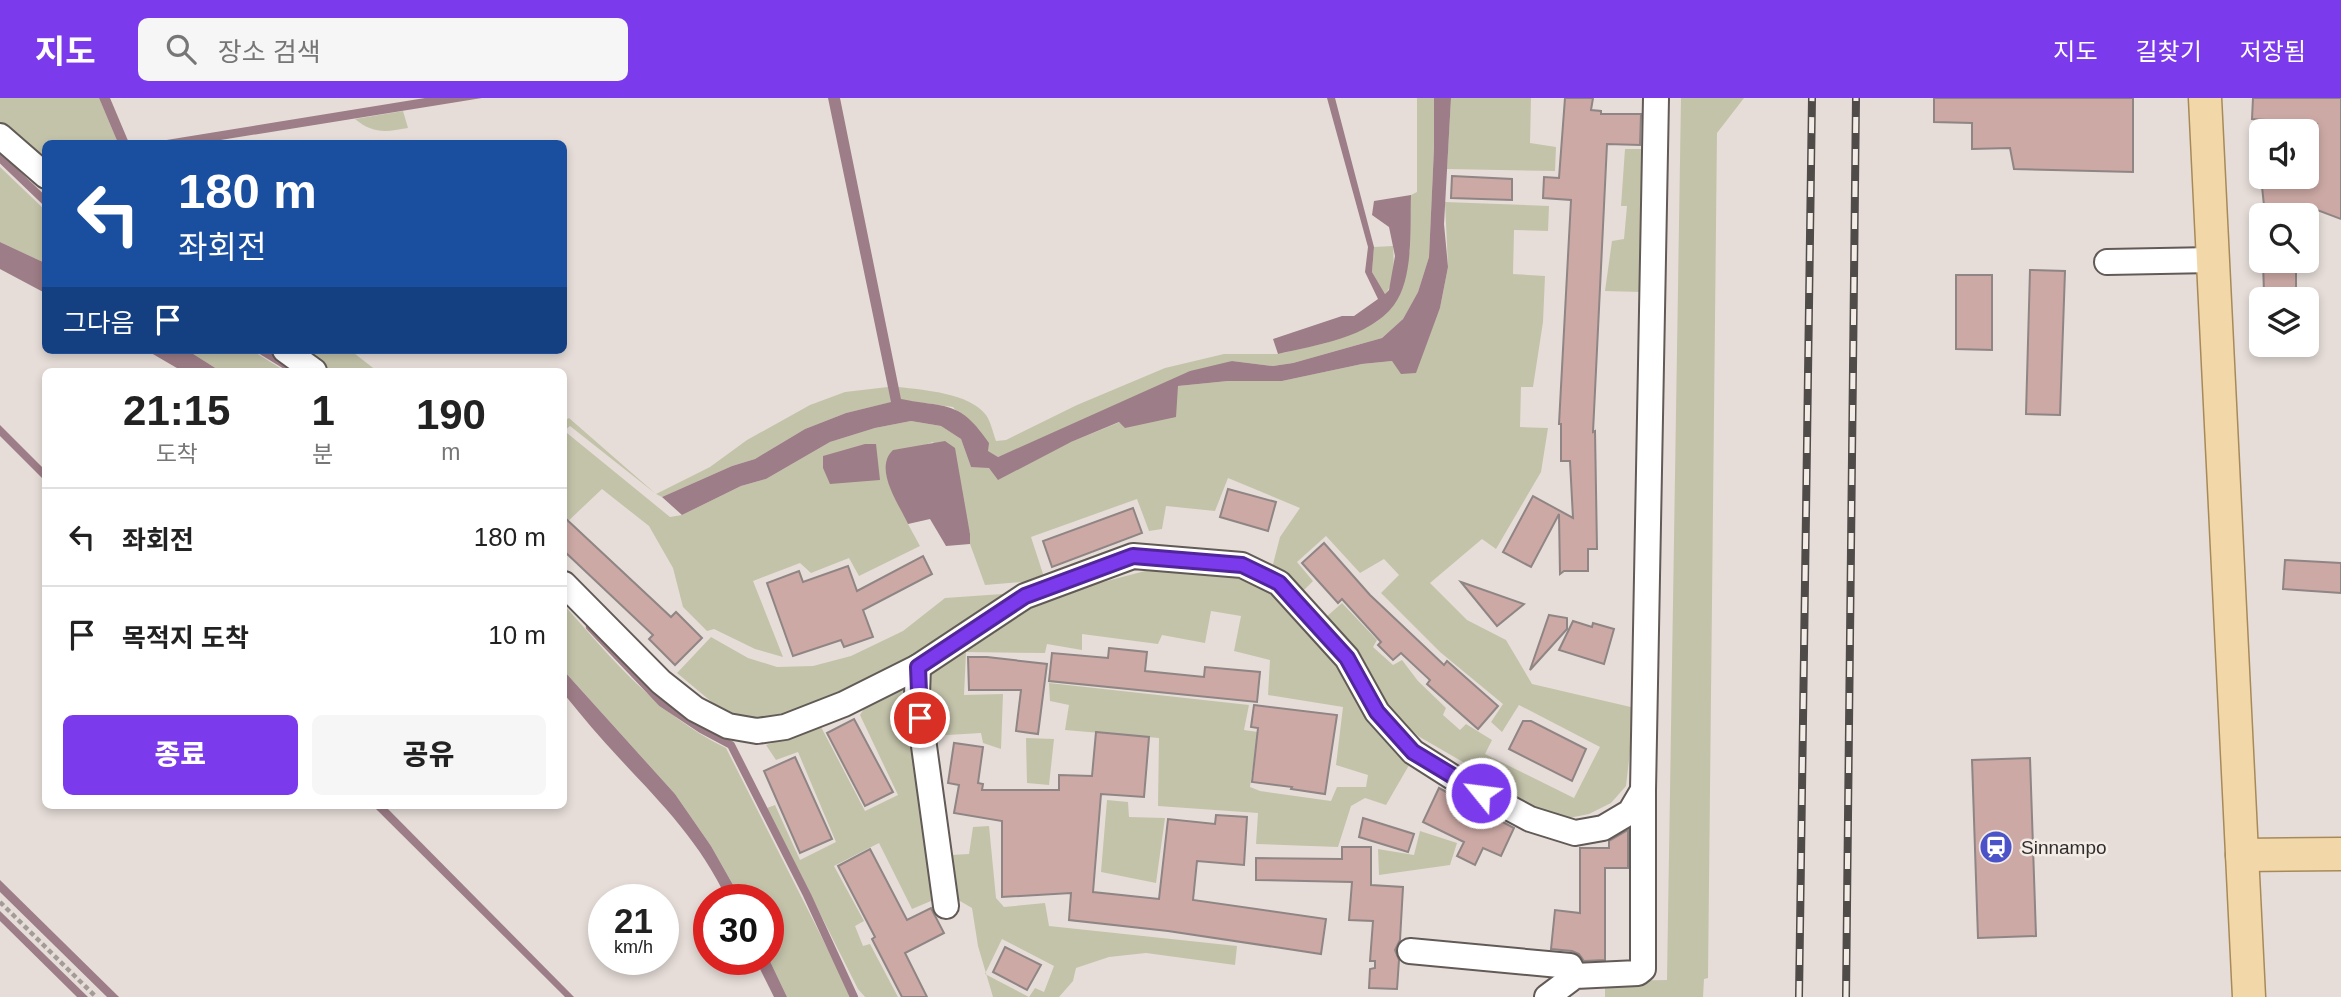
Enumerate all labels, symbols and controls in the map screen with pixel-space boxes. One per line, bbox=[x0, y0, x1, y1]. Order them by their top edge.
search box bbox=[138, 18, 628, 81]
icon: search bbox=[162, 30, 200, 68]
text: 지도 bbox=[35, 33, 96, 70]
text: 장소 검색 bbox=[218, 37, 321, 67]
text: 지도 bbox=[2053, 38, 2098, 65]
text: 길찾기 bbox=[2136, 38, 2202, 65]
text: 저장됨 bbox=[2240, 38, 2306, 65]
map controls bbox=[2249, 119, 2319, 357]
button: sound bbox=[2249, 119, 2319, 189]
text: 180 m bbox=[178, 164, 317, 218]
icon: left bbox=[63, 168, 154, 259]
button: search bbox=[2249, 203, 2319, 273]
text: 좌회전 bbox=[178, 229, 266, 265]
button: layers bbox=[2249, 287, 2319, 357]
icon: arrive bbox=[149, 301, 187, 339]
text: 그다음 bbox=[63, 308, 135, 338]
text: 21:15 bbox=[123, 387, 230, 434]
text: 1 bbox=[311, 387, 335, 434]
text: 190 bbox=[416, 391, 486, 438]
text: m bbox=[441, 439, 461, 465]
text: 도착 bbox=[156, 441, 198, 467]
text: 분 bbox=[313, 441, 334, 467]
icon: left bbox=[63, 518, 101, 556]
text: 180 m bbox=[474, 522, 546, 552]
text: 좌회전 bbox=[122, 525, 194, 555]
icon: arrive bbox=[63, 616, 101, 654]
text: 10 m bbox=[488, 620, 546, 650]
text: 목적지 도착 bbox=[122, 623, 249, 653]
pin bbox=[890, 688, 950, 748]
icon: arrive bbox=[901, 699, 939, 737]
button: 종료 bbox=[63, 715, 298, 795]
button: 공유 bbox=[312, 715, 546, 795]
position arrow bbox=[1444, 756, 1518, 830]
station icon: Sinnampo bbox=[1977, 828, 2015, 866]
place label: Sinnampo bbox=[2021, 837, 2107, 858]
speed limit sign: 30 bbox=[693, 884, 784, 975]
text: 21 bbox=[614, 901, 653, 940]
text: km/h bbox=[614, 937, 653, 957]

